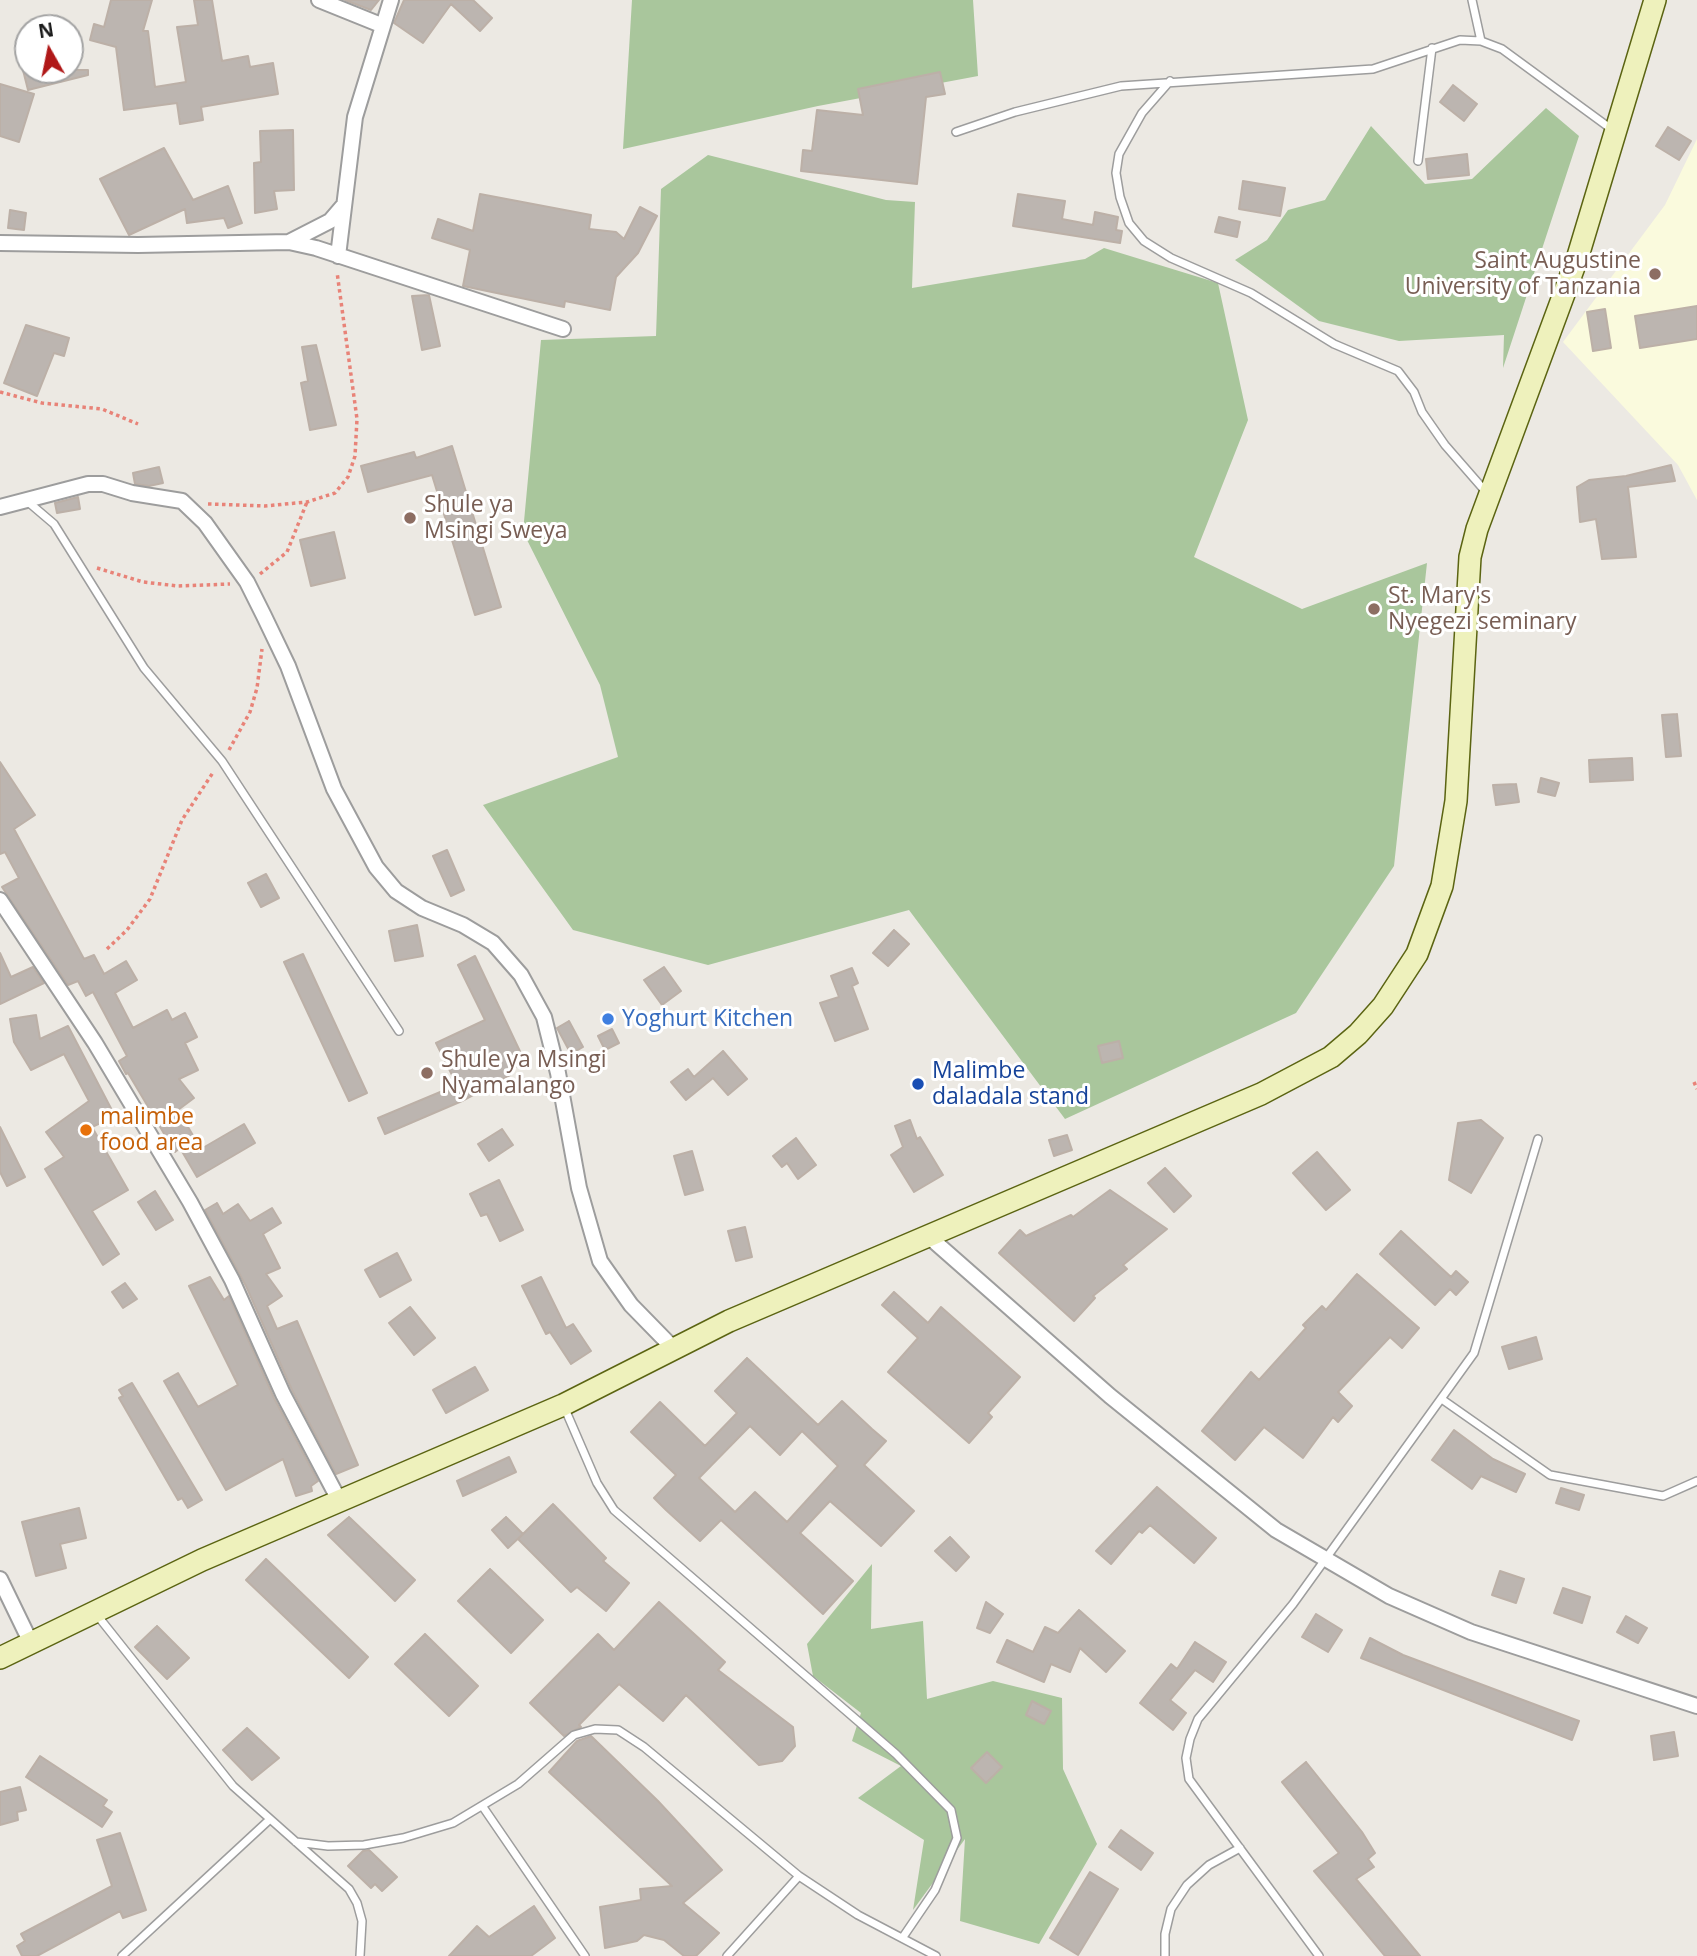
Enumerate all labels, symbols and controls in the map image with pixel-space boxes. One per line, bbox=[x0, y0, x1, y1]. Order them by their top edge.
north arrow bbox=[14, 14, 84, 84]
text: N bbox=[36, 16, 56, 44]
place label: Saint Augustine University of Tanzania bbox=[1405, 247, 1641, 301]
marker: Saint Augustine University of Tanzania bbox=[1647, 266, 1663, 282]
place label: Shule ya Msingi Sweya bbox=[424, 491, 567, 545]
marker: Shule ya Msingi Sweya bbox=[402, 510, 418, 526]
place label: St. Mary's Nyegezi seminary bbox=[1388, 582, 1577, 636]
marker: St. Mary's Nyegezi seminary bbox=[1366, 601, 1382, 617]
place label: Yoghurt Kitchen bbox=[622, 1005, 793, 1033]
marker: Yoghurt Kitchen bbox=[600, 1011, 616, 1027]
place label: Shule ya Msingi Nyamalango bbox=[441, 1046, 607, 1100]
place label: Malimbe daladala stand bbox=[932, 1057, 1089, 1111]
marker: Shule ya Msingi Nyamalango bbox=[419, 1065, 435, 1081]
marker: Malimbe daladala stand bbox=[910, 1076, 926, 1092]
place label: malimbe food area bbox=[100, 1103, 203, 1157]
marker: malimbe food area bbox=[78, 1122, 94, 1138]

